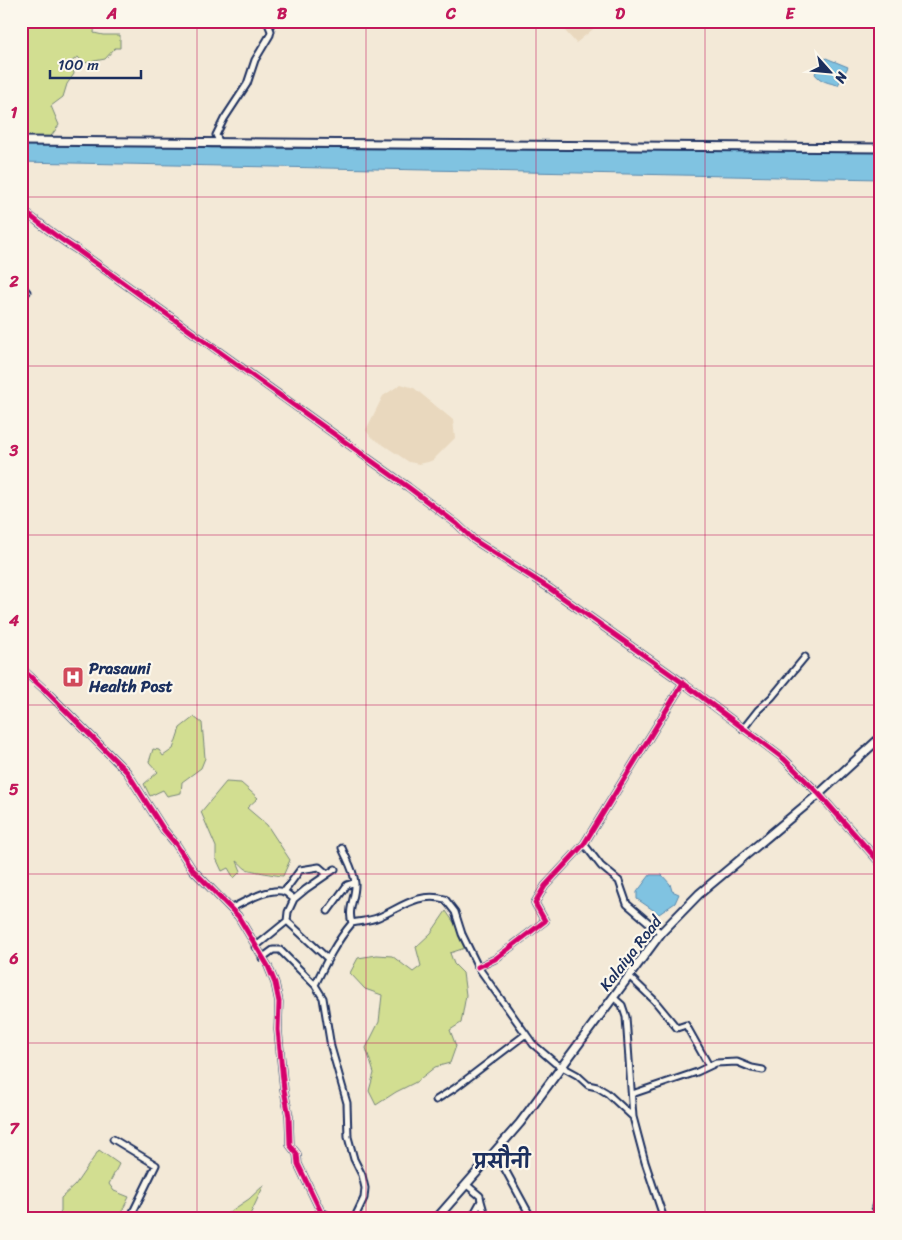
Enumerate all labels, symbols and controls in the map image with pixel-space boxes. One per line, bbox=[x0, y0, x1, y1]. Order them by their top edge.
text: A bbox=[106, 0, 117, 28]
text: B bbox=[277, 0, 288, 28]
text: C bbox=[445, 0, 457, 28]
text: D bbox=[615, 0, 625, 28]
text: E bbox=[786, 0, 796, 28]
scale bar bbox=[50, 48, 141, 80]
north arrow bbox=[804, 48, 854, 98]
text: 100 m bbox=[58, 52, 99, 78]
text: N bbox=[828, 67, 855, 88]
text: 1 bbox=[11, 98, 18, 127]
text: 2 bbox=[8, 267, 19, 296]
text: 3 bbox=[9, 436, 19, 465]
text: 4 bbox=[8, 606, 19, 635]
place label: Prasauni Health Post bbox=[88, 654, 173, 701]
hospital icon: Prasauni Health Post bbox=[61, 665, 85, 689]
text: 5 bbox=[9, 775, 19, 804]
street label: Kalaiya Road bbox=[591, 908, 670, 998]
text: 6 bbox=[8, 944, 19, 973]
text: 7 bbox=[9, 1114, 20, 1143]
district label: प्रसौनी bbox=[472, 1144, 533, 1178]

